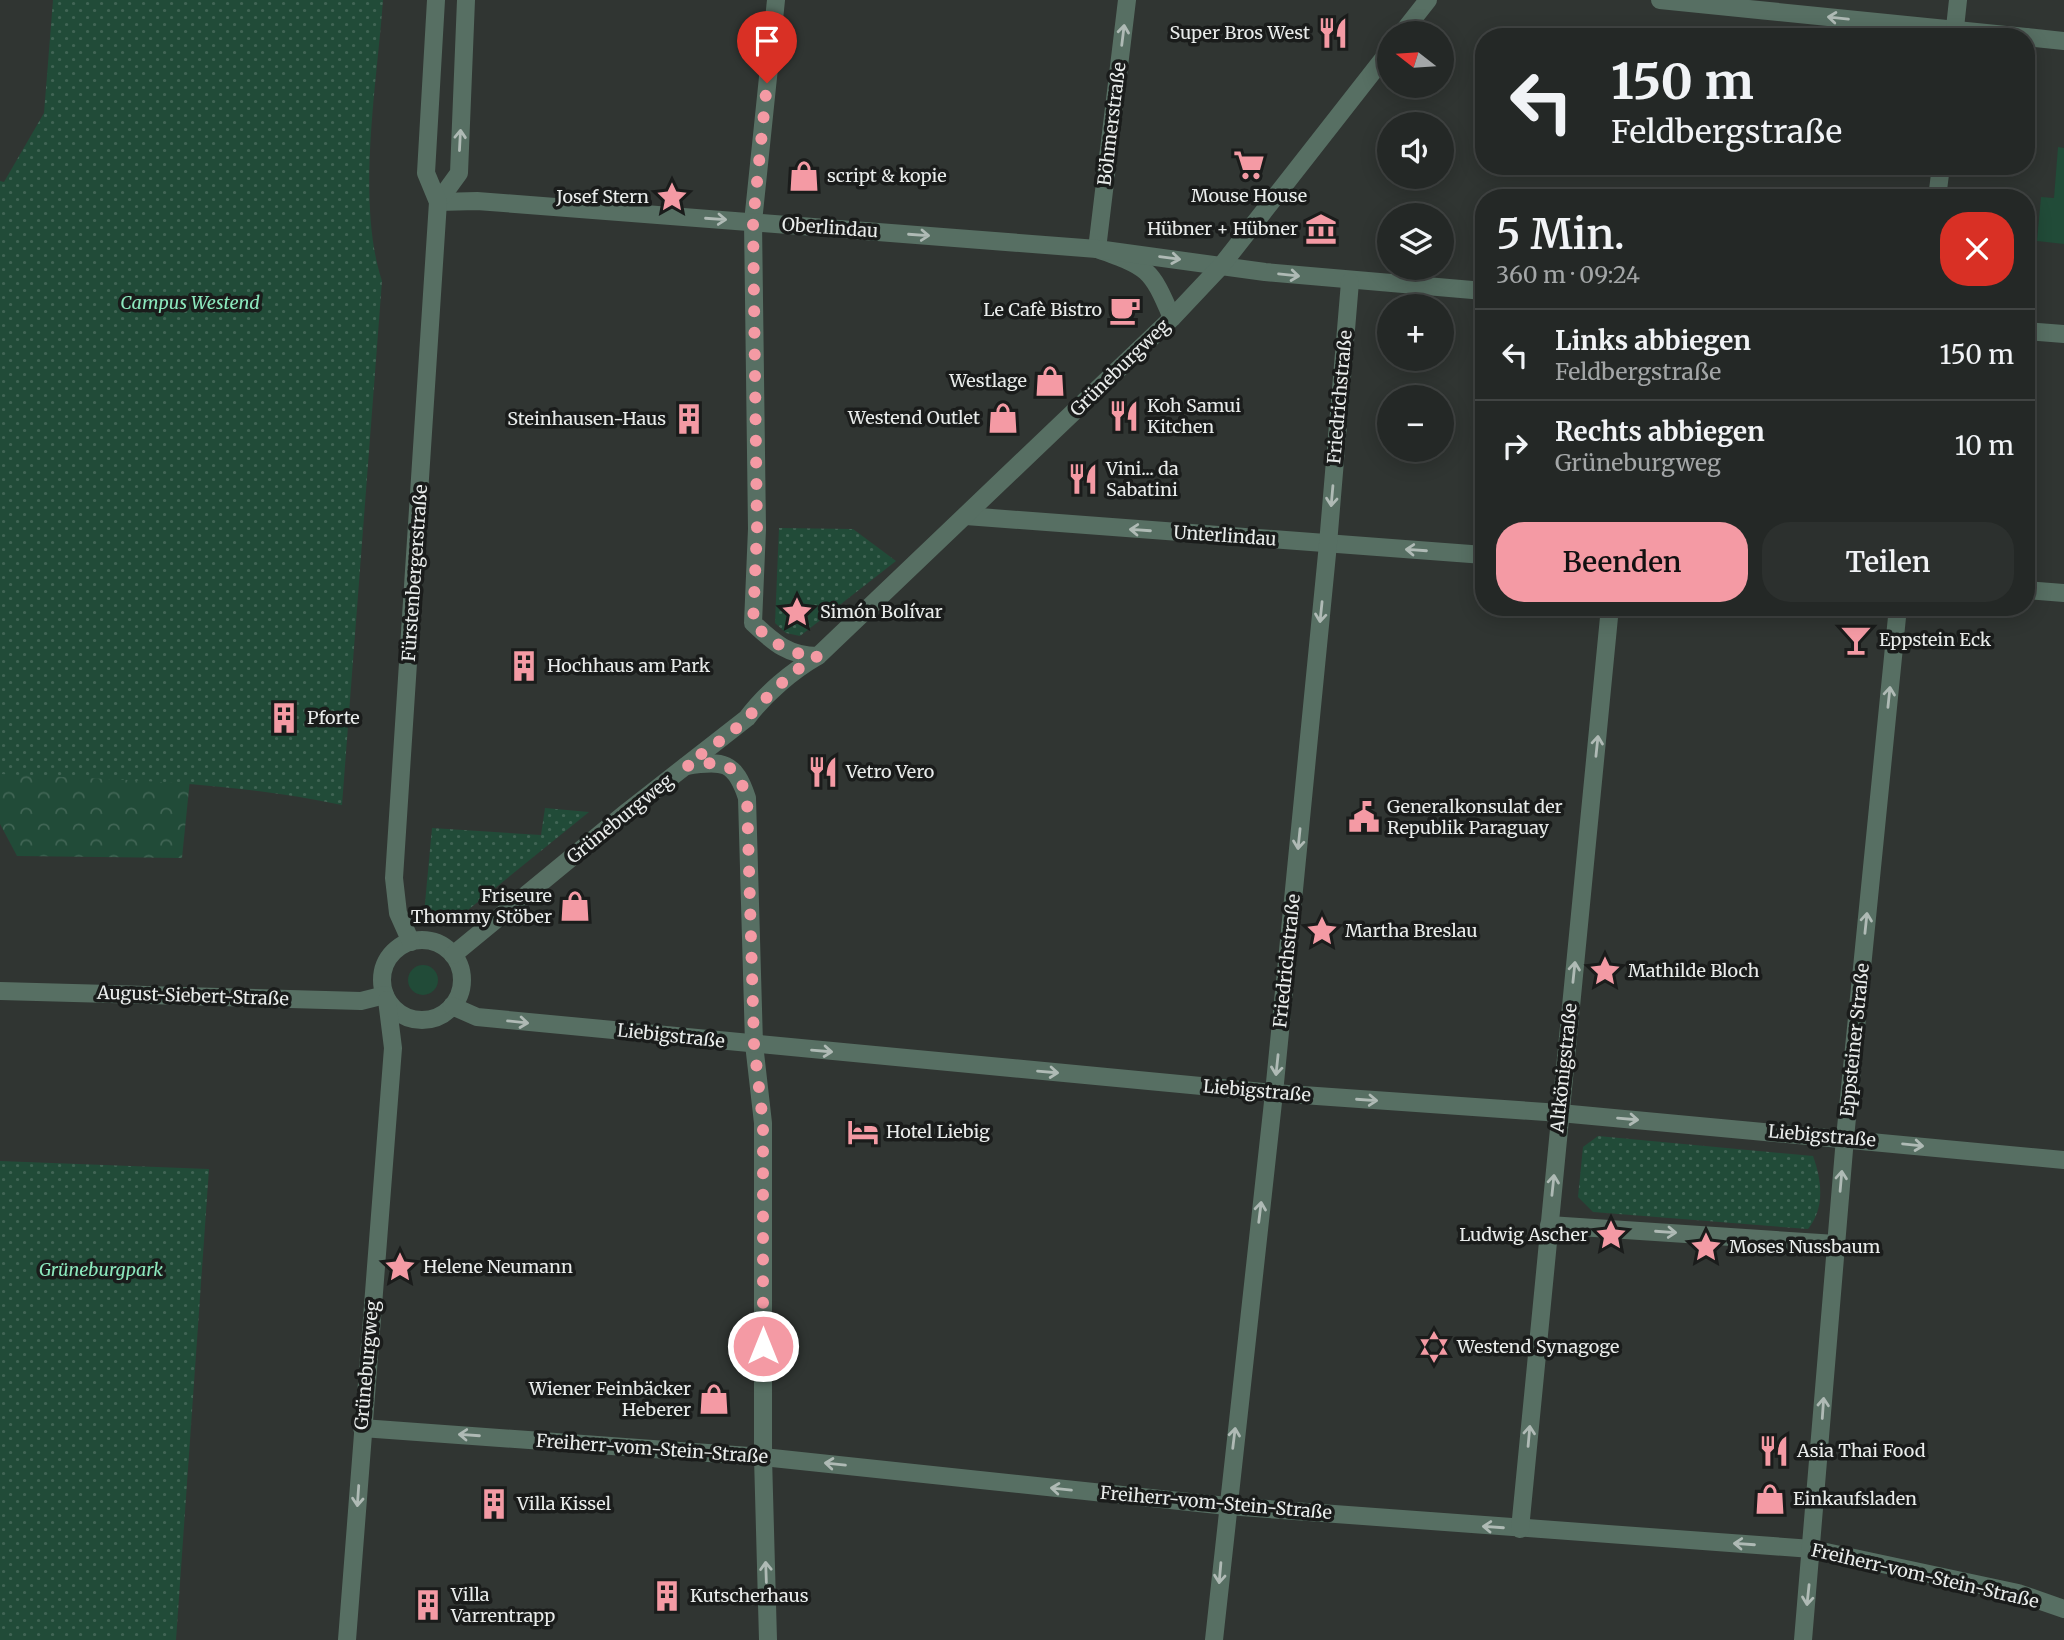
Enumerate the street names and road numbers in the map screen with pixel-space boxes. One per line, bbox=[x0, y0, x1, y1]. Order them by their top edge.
street label: Böhmerstraße bbox=[1092, 61, 1131, 187]
street label: Oberlindau bbox=[781, 213, 879, 242]
street label: Grüneburgweg bbox=[1065, 314, 1174, 421]
street label: Friedrichstraße bbox=[1322, 329, 1357, 465]
street label: Fürstenbergerstraße bbox=[397, 484, 432, 662]
street label: Unterlindau bbox=[1173, 520, 1277, 551]
street label: Grüneburgweg bbox=[562, 769, 677, 868]
street label: Friedrichstraße bbox=[1268, 893, 1305, 1029]
street label: Eppsteiner Straße bbox=[1835, 962, 1874, 1118]
street label: August-Siebert-Straße bbox=[96, 981, 289, 1010]
street label: Altkönigstraße bbox=[1545, 1002, 1582, 1135]
street label: Liebigstraße bbox=[616, 1018, 726, 1053]
street label: Liebigstraße bbox=[1202, 1074, 1312, 1107]
street label: Liebigstraße bbox=[1767, 1119, 1877, 1152]
street label: Grüneburgweg bbox=[349, 1299, 384, 1431]
street label: Freiherr-vom-Stein-Straße bbox=[535, 1429, 769, 1468]
street label: Freiherr-vom-Stein-Straße bbox=[1099, 1481, 1333, 1524]
street label: Freiherr-vom-Stein-Straße bbox=[1809, 1538, 2041, 1613]

